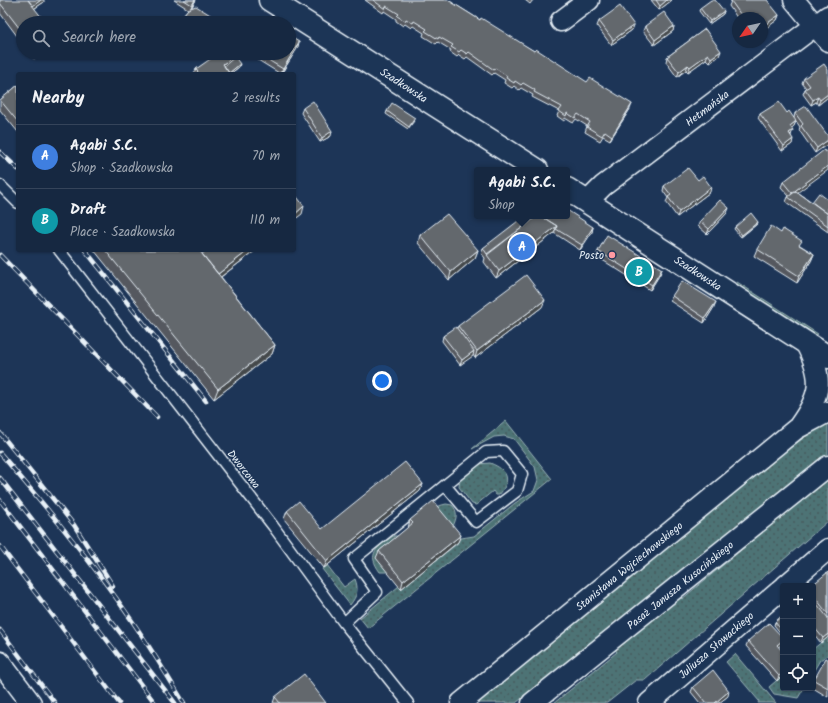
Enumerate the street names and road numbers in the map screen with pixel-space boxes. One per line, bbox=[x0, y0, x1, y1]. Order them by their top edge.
street label: Szadkowska bbox=[376, 64, 431, 108]
street label: Hetmańska bbox=[682, 86, 734, 131]
street label: Szadkowska bbox=[670, 252, 725, 296]
street label: Dworcowa bbox=[222, 446, 264, 493]
street label: Stanisława Wojciechowskiego bbox=[572, 518, 687, 616]
street label: Pasaż Janusza Kusocińskiego bbox=[623, 537, 738, 635]
street label: Juliusza Słowackiego bbox=[675, 608, 759, 684]

